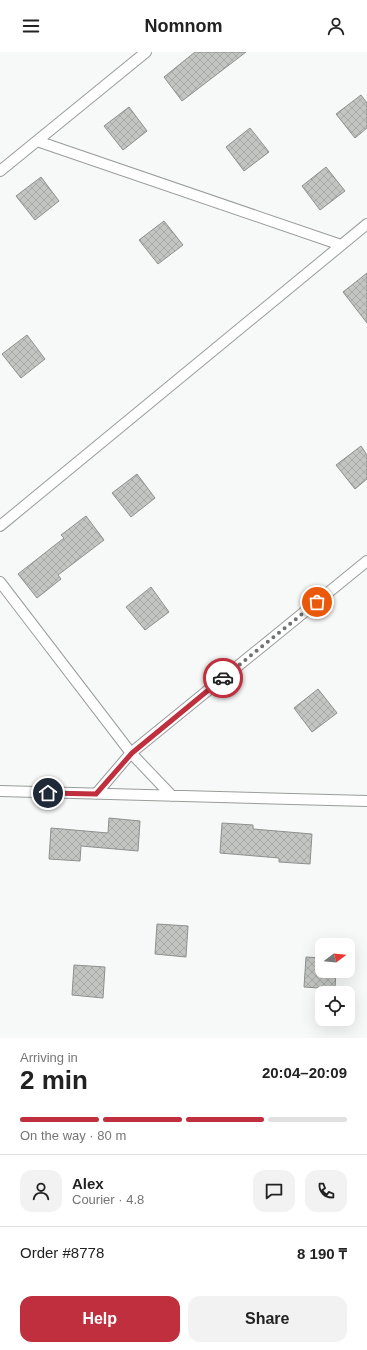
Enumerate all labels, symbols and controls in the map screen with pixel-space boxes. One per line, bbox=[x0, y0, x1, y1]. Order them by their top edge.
icon: menu bbox=[20, 15, 42, 37]
icon: person bbox=[325, 15, 347, 37]
text: Nomnom bbox=[145, 16, 223, 36]
pin bbox=[300, 585, 334, 619]
icon: bag bbox=[306, 591, 328, 613]
courier bbox=[203, 658, 243, 698]
icon: car bbox=[212, 667, 234, 689]
pin bbox=[31, 776, 65, 810]
icon: home bbox=[37, 782, 59, 804]
north arrow bbox=[315, 938, 355, 978]
map controls bbox=[315, 938, 355, 1026]
button: locate bbox=[315, 986, 355, 1026]
text: Arriving in bbox=[20, 1050, 78, 1065]
text: 20:04–20:09 bbox=[262, 1064, 347, 1081]
text: 2 min bbox=[20, 1065, 88, 1095]
text: On the way · 80 m bbox=[20, 1128, 126, 1143]
button: person bbox=[20, 1170, 62, 1212]
button: chat bbox=[253, 1170, 295, 1212]
button: phone bbox=[305, 1170, 347, 1212]
text: Alex bbox=[72, 1175, 104, 1192]
text: Courier · 4.8 bbox=[72, 1192, 144, 1207]
text: Order #8778 bbox=[20, 1244, 104, 1261]
text: 8 190 ₸ bbox=[297, 1245, 347, 1262]
button: Help bbox=[20, 1296, 180, 1342]
button: Share bbox=[188, 1296, 347, 1342]

